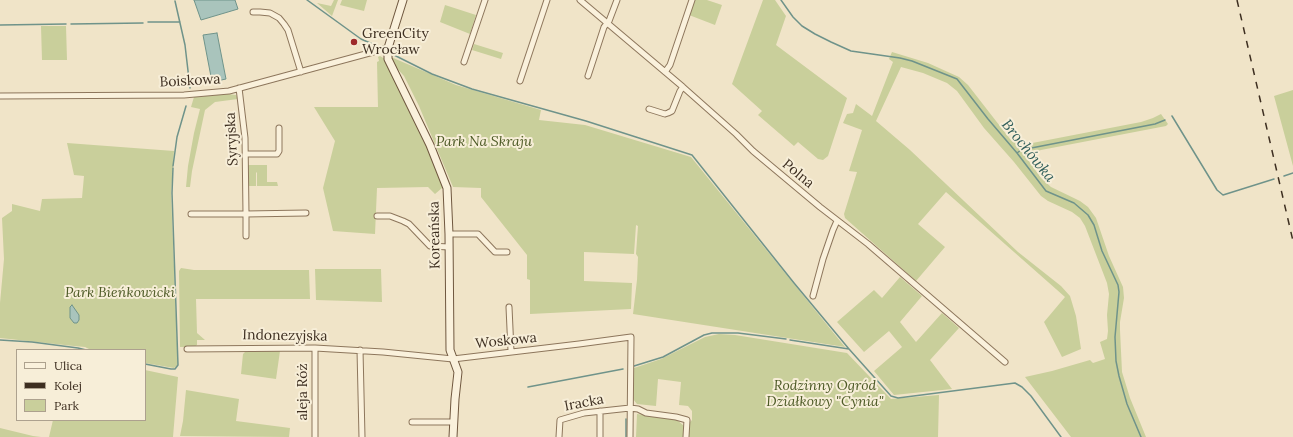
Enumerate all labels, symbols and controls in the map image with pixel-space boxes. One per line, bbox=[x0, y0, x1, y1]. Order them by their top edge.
place label: GreenCity Wrocław bbox=[362, 26, 429, 58]
marker: GreenCity Wrocław bbox=[349, 37, 359, 47]
street label: Boiskowa bbox=[159, 71, 221, 91]
street label: Syryjska bbox=[222, 112, 242, 166]
water label: Brochówka bbox=[997, 116, 1059, 186]
park label: Park Na Skraju bbox=[436, 134, 532, 150]
street label: Polna bbox=[779, 156, 817, 192]
street label: Koreańska bbox=[426, 201, 444, 269]
park label: Park Bieńkowicki bbox=[65, 285, 175, 301]
street label: Indonezyjska bbox=[242, 327, 328, 345]
street label: Woskowa bbox=[474, 329, 538, 353]
legend bbox=[16, 349, 146, 421]
text: Ulica bbox=[54, 358, 82, 373]
street label: aleja Róż bbox=[295, 363, 311, 421]
text: Kolej bbox=[54, 378, 82, 393]
park label: Rodzinny Ogród Działkowy "Cynia" bbox=[766, 378, 884, 410]
street label: Iracka bbox=[563, 391, 605, 415]
text: Park bbox=[54, 398, 79, 413]

